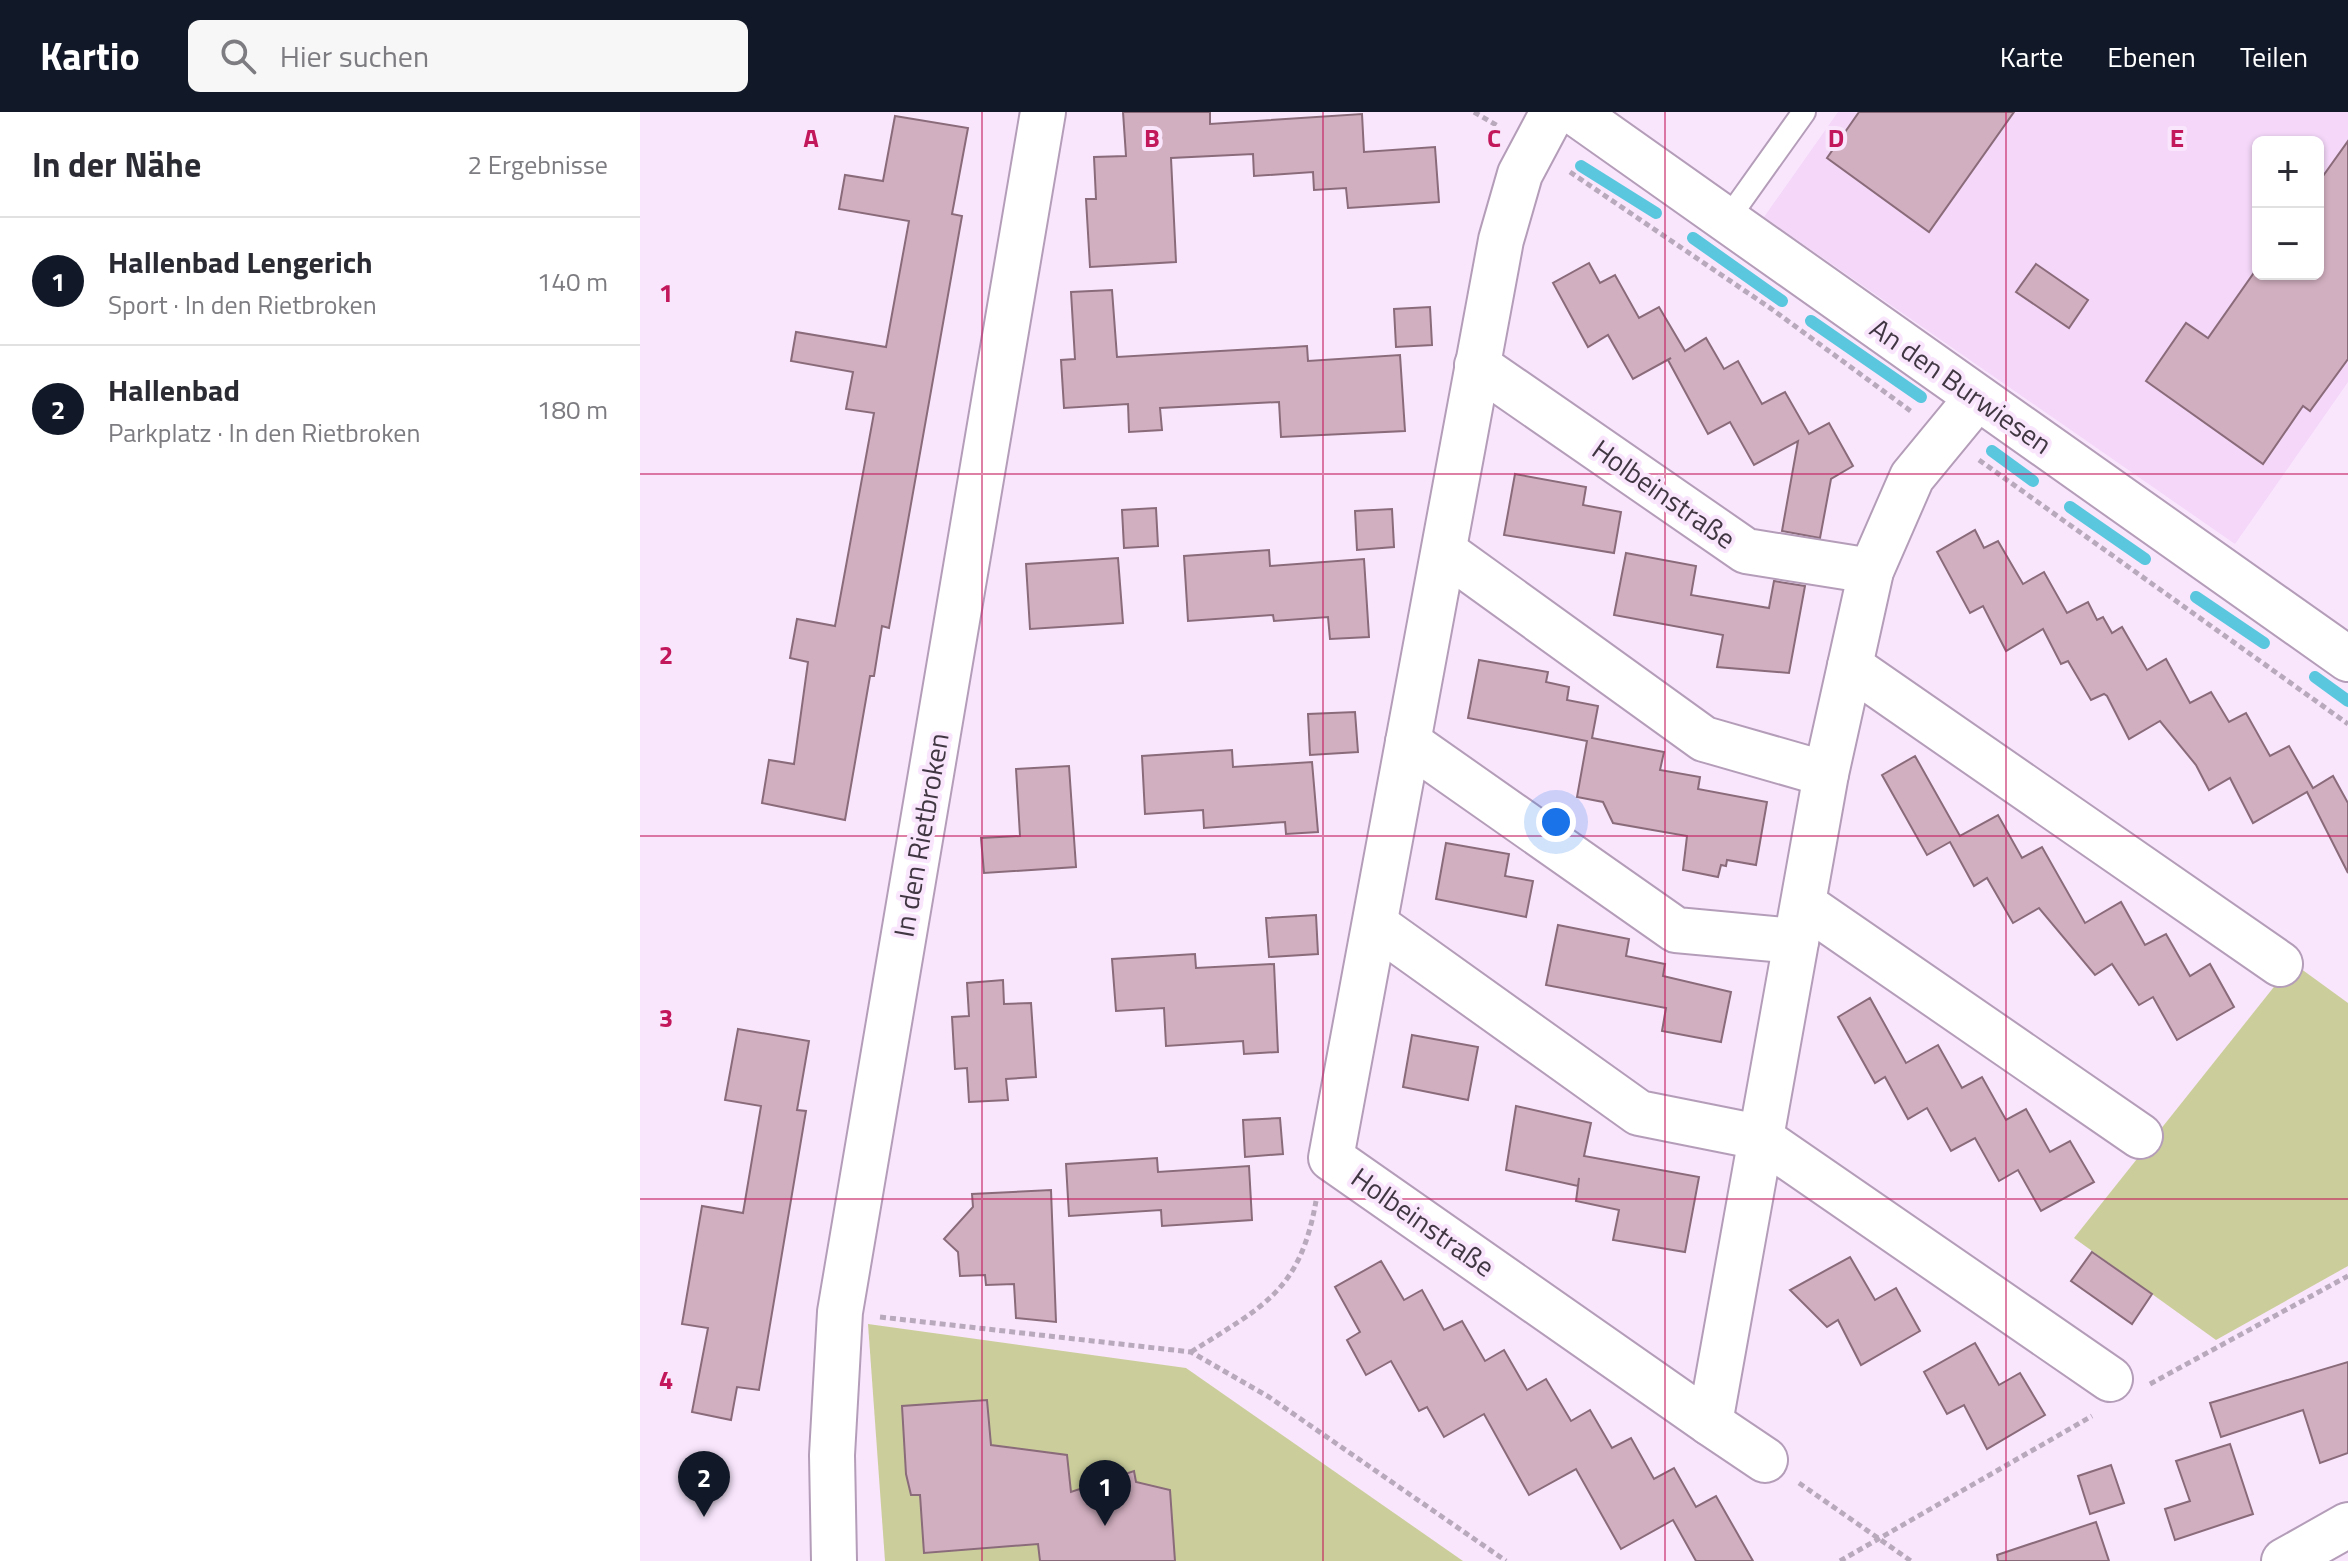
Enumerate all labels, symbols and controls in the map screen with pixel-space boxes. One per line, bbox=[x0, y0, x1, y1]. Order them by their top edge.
search box bbox=[188, 20, 748, 92]
text: Kartio bbox=[40, 27, 140, 85]
text: Hier suchen bbox=[280, 33, 429, 79]
icon: search bbox=[216, 34, 260, 78]
text: Karte bbox=[2000, 35, 2063, 78]
text: Ebenen bbox=[2107, 35, 2196, 78]
text: Teilen bbox=[2240, 35, 2308, 78]
text: A bbox=[803, 118, 819, 157]
text: B bbox=[1144, 118, 1160, 157]
text: C bbox=[1487, 118, 1501, 157]
text: D bbox=[1828, 118, 1844, 157]
text: E bbox=[2170, 118, 2184, 157]
map controls bbox=[2252, 136, 2324, 280]
button: + bbox=[2252, 136, 2324, 208]
text: In der Nähe bbox=[32, 138, 201, 190]
text: 2 Ergebnisse bbox=[467, 145, 608, 184]
button: − bbox=[2252, 208, 2324, 280]
text: Hallenbad Lengerich bbox=[108, 239, 373, 285]
text: 1 bbox=[51, 262, 65, 301]
text: 140 m bbox=[537, 262, 608, 301]
text: 1 bbox=[659, 273, 673, 312]
text: Sport · In den Rietbroken bbox=[108, 285, 377, 324]
street label: An den Burwiesen bbox=[1861, 307, 2061, 464]
text: Hallenbad bbox=[108, 367, 240, 413]
text: 2 bbox=[51, 390, 65, 429]
text: 180 m bbox=[537, 390, 608, 429]
text: Parkplatz · In den Rietbroken bbox=[108, 413, 420, 452]
street label: Holbeinstraße bbox=[1584, 428, 1745, 559]
text: 2 bbox=[659, 635, 673, 674]
street label: In den Rietbroken bbox=[881, 729, 960, 940]
your location bbox=[1536, 802, 1576, 842]
text: 3 bbox=[659, 998, 673, 1037]
street label: Holbeinstraße bbox=[1343, 1156, 1504, 1287]
text: 4 bbox=[659, 1360, 673, 1399]
pin: 2 bbox=[678, 1451, 730, 1517]
pin: 1 bbox=[1079, 1460, 1131, 1526]

